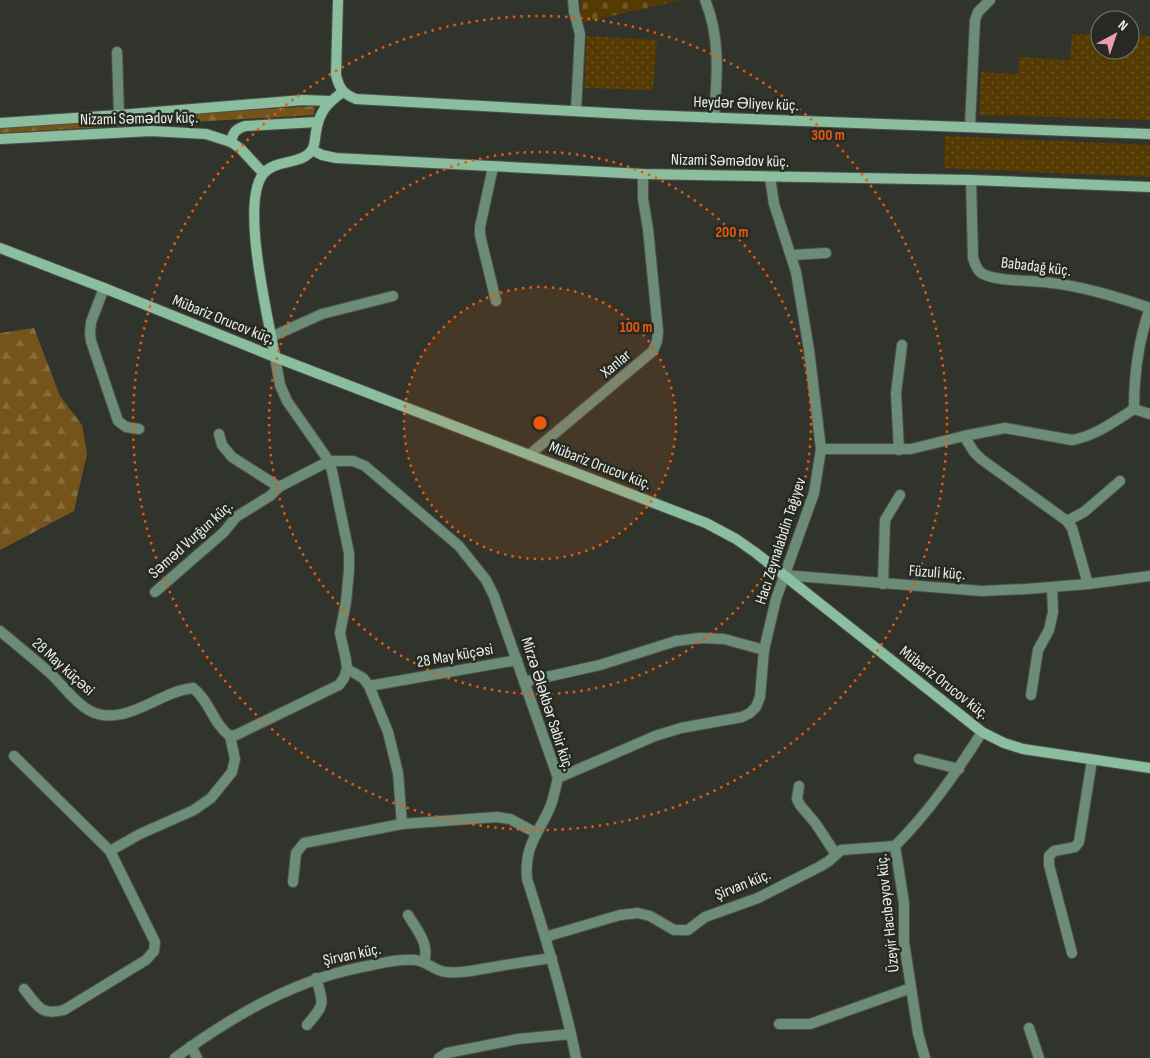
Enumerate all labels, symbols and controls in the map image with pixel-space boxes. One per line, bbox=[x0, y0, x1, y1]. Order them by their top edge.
north arrow bbox=[1090, 10, 1140, 60]
text: N bbox=[1115, 17, 1131, 34]
street label: Heydər Əliyev küç. bbox=[693, 93, 799, 115]
street label: Nizami Səmədov küç. bbox=[80, 108, 198, 130]
text: 300 m bbox=[811, 126, 845, 145]
street label: Nizami Səmədov küç. bbox=[671, 150, 789, 172]
text: 200 m bbox=[715, 223, 749, 242]
street label: Babadağ küç. bbox=[1000, 253, 1072, 281]
street label: Mübariz Orucov küç. bbox=[169, 291, 277, 349]
text: 100 m bbox=[620, 318, 652, 337]
street label: Xanlar bbox=[596, 346, 635, 383]
centre of rings bbox=[531, 414, 549, 432]
street label: Mübariz Orucov küç. bbox=[546, 438, 654, 494]
street label: Hacı Zeynalabdin Tağıyev bbox=[752, 475, 810, 607]
street label: Səməd Vurğun küç. bbox=[145, 497, 237, 583]
street label: Füzuli küç. bbox=[908, 562, 966, 584]
street label: 28 May küçəsi bbox=[28, 634, 98, 700]
street label: Mirzə Ələkbər Sabir küç. bbox=[516, 635, 578, 773]
street label: 28 May küçəsi bbox=[415, 640, 495, 672]
street label: Mübariz Orucov küç. bbox=[896, 642, 992, 724]
street label: Üzeyir Hacıbəyov küç. bbox=[872, 853, 904, 973]
street label: Şirvan küç. bbox=[712, 865, 774, 905]
street label: Şirvan küç. bbox=[321, 940, 383, 970]

